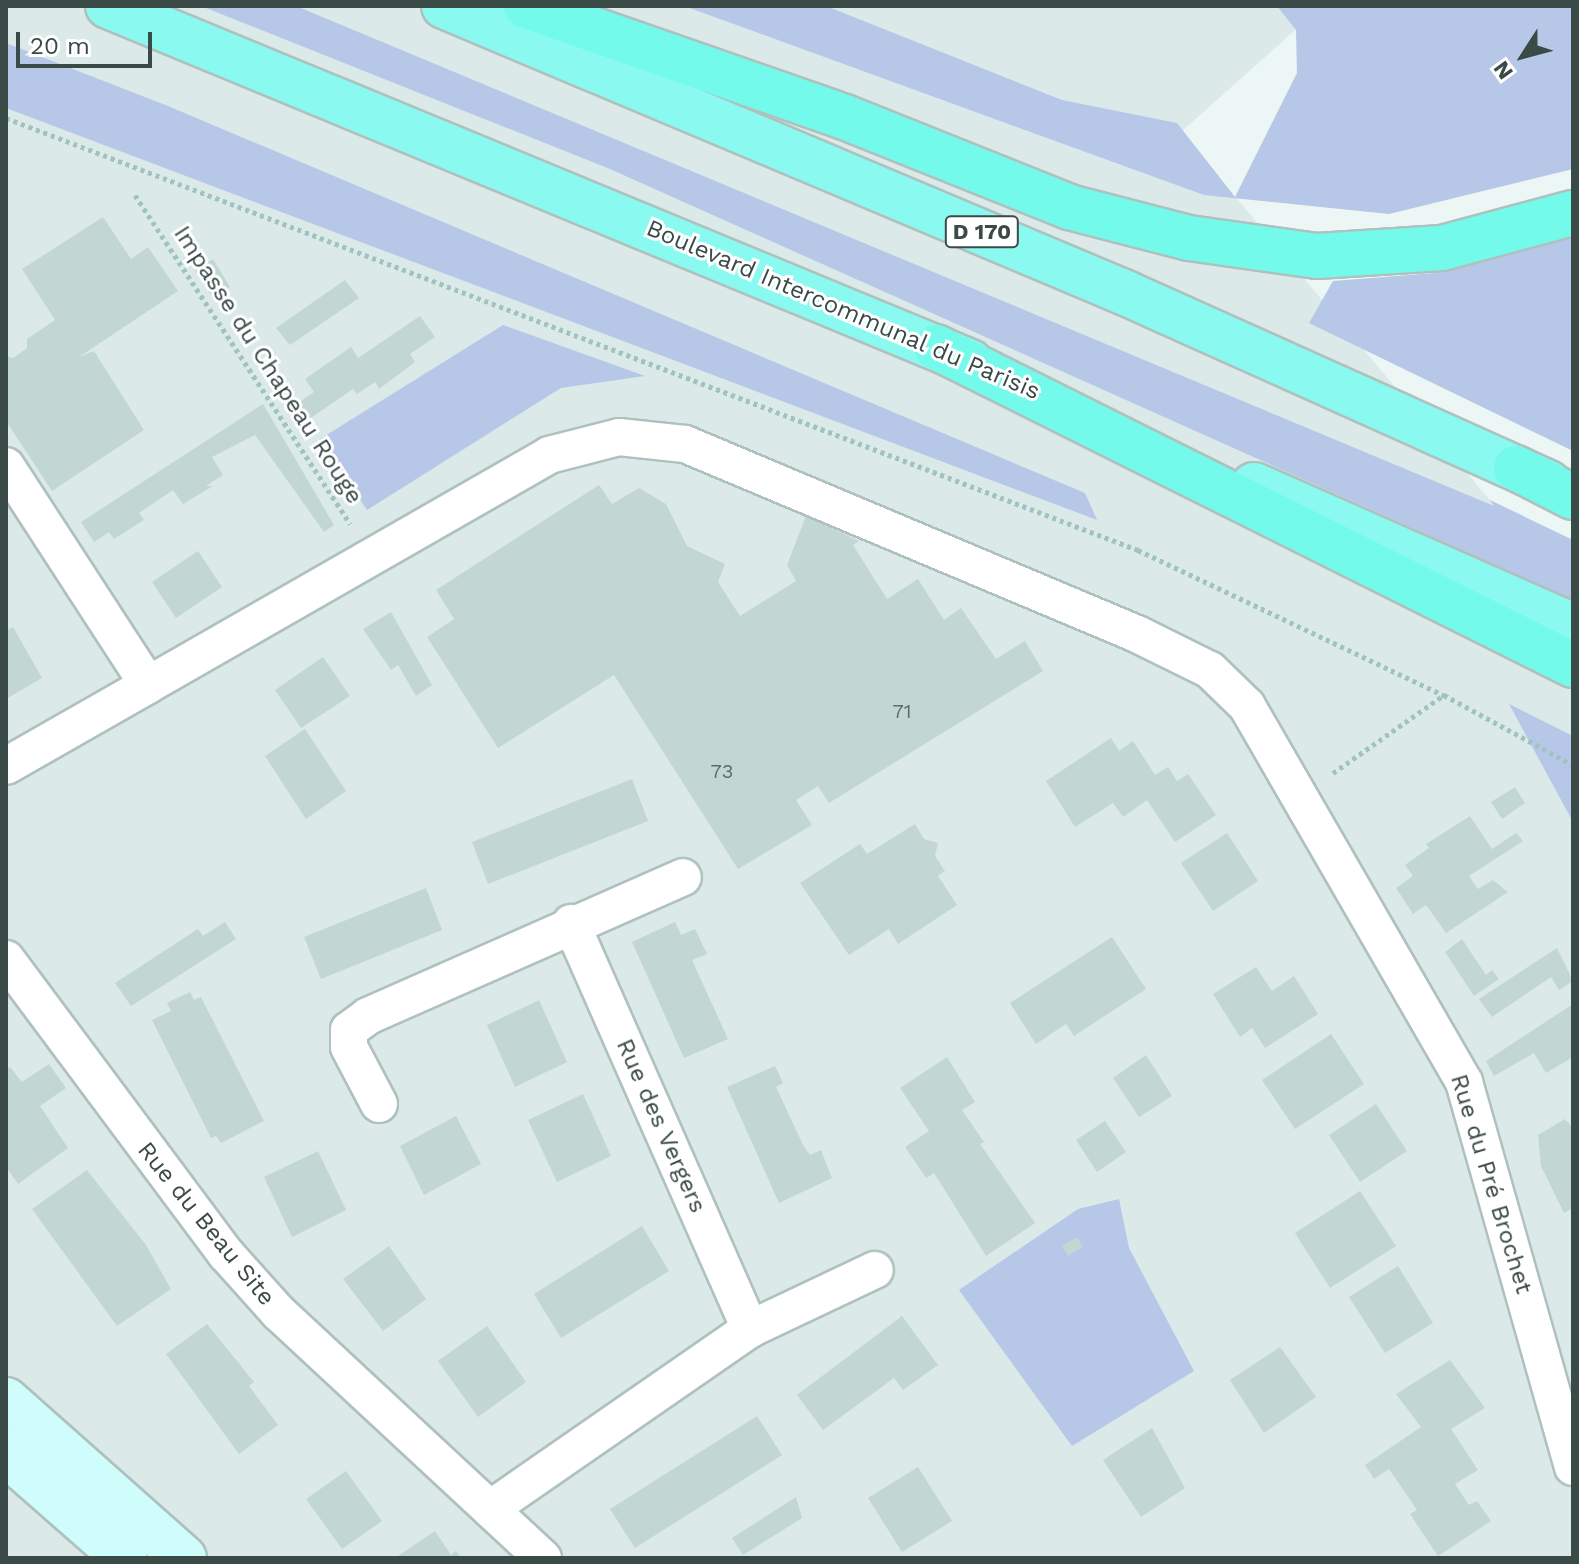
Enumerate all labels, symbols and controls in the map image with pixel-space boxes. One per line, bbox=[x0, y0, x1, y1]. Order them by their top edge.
scale bar bbox=[20, 16, 156, 66]
north arrow bbox=[1483, 16, 1563, 96]
text: 20 m bbox=[30, 32, 90, 60]
text: N bbox=[1488, 56, 1518, 84]
street label: Boulevard Intercommunal du Parisis bbox=[641, 214, 1045, 406]
road number: D 170 bbox=[944, 214, 1020, 250]
street label: Impasse du Chapeau Rouge bbox=[167, 221, 369, 509]
house number: 71 bbox=[892, 699, 912, 723]
house number: 73 bbox=[711, 759, 733, 783]
street label: Rue des Vergers bbox=[610, 1034, 712, 1218]
street label: Rue du Pré Brochet bbox=[1444, 1071, 1538, 1297]
street label: Rue du Beau Site bbox=[131, 1136, 281, 1312]

